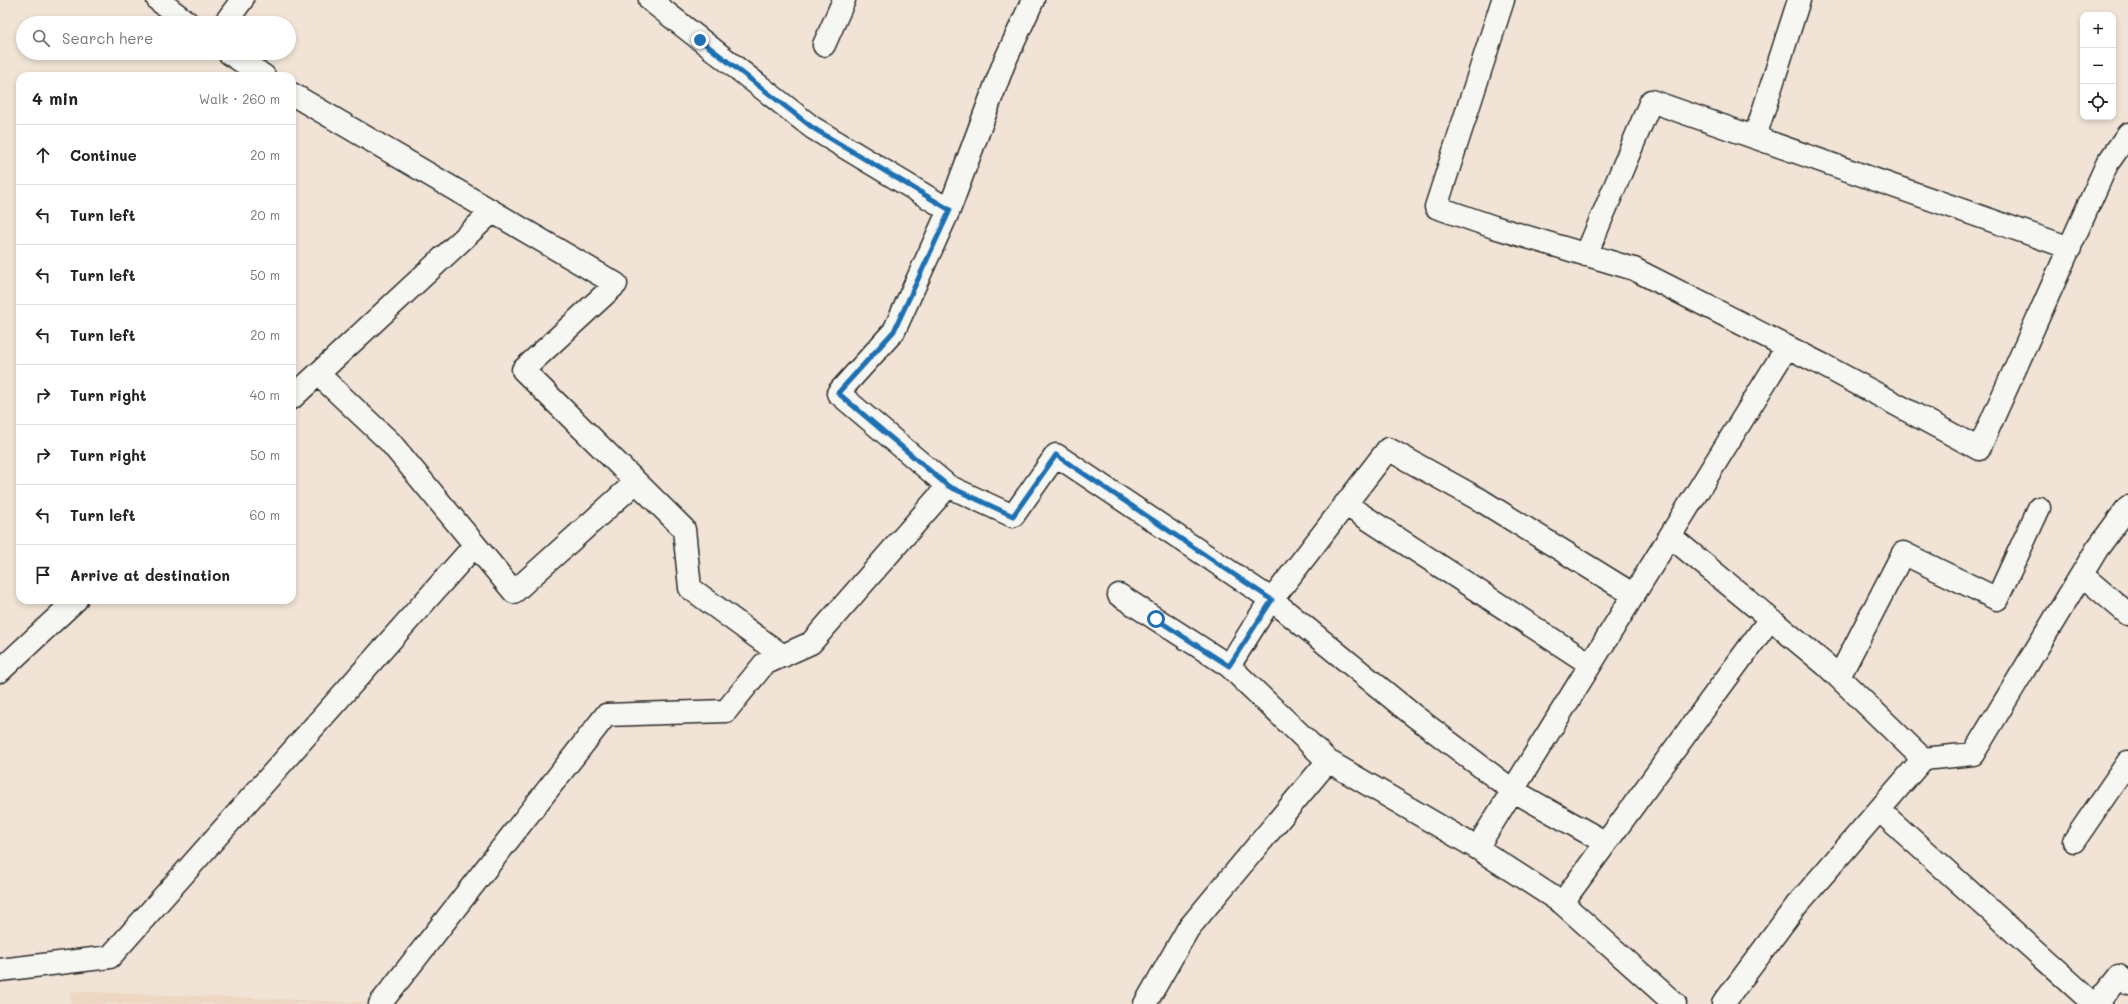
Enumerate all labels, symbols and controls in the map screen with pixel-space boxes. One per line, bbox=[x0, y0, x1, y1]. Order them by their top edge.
map controls bbox=[2080, 12, 2116, 120]
button: + bbox=[2080, 12, 2116, 48]
search box bbox=[16, 16, 296, 60]
icon: search bbox=[30, 27, 52, 49]
text: Search here bbox=[62, 28, 153, 48]
route end bbox=[691, 31, 709, 49]
button: − bbox=[2080, 48, 2116, 84]
button: locate bbox=[2080, 84, 2116, 120]
text: 4 min bbox=[32, 87, 78, 109]
text: Walk · 260 m bbox=[199, 90, 280, 107]
icon: ahead bbox=[32, 144, 54, 166]
text: Continue bbox=[70, 145, 137, 165]
text: 20 m bbox=[250, 146, 280, 163]
icon: left bbox=[32, 204, 54, 226]
text: Turn left bbox=[70, 205, 135, 225]
text: 20 m bbox=[250, 206, 280, 223]
icon: left bbox=[32, 264, 54, 286]
text: Turn left bbox=[70, 265, 135, 285]
text: 50 m bbox=[250, 266, 280, 283]
icon: left bbox=[32, 324, 54, 346]
text: Turn left bbox=[70, 325, 135, 345]
text: 20 m bbox=[250, 326, 280, 343]
icon: right bbox=[32, 384, 54, 406]
text: Turn right bbox=[70, 385, 147, 405]
text: 40 m bbox=[250, 386, 280, 403]
icon: right bbox=[32, 444, 54, 466]
text: Turn right bbox=[70, 445, 147, 465]
text: 50 m bbox=[250, 446, 280, 463]
icon: left bbox=[32, 504, 54, 526]
text: Turn left bbox=[70, 505, 135, 525]
text: 60 m bbox=[250, 506, 280, 523]
icon: arrive bbox=[32, 564, 54, 586]
text: Arrive at destination bbox=[70, 565, 230, 585]
route start bbox=[1147, 610, 1165, 628]

